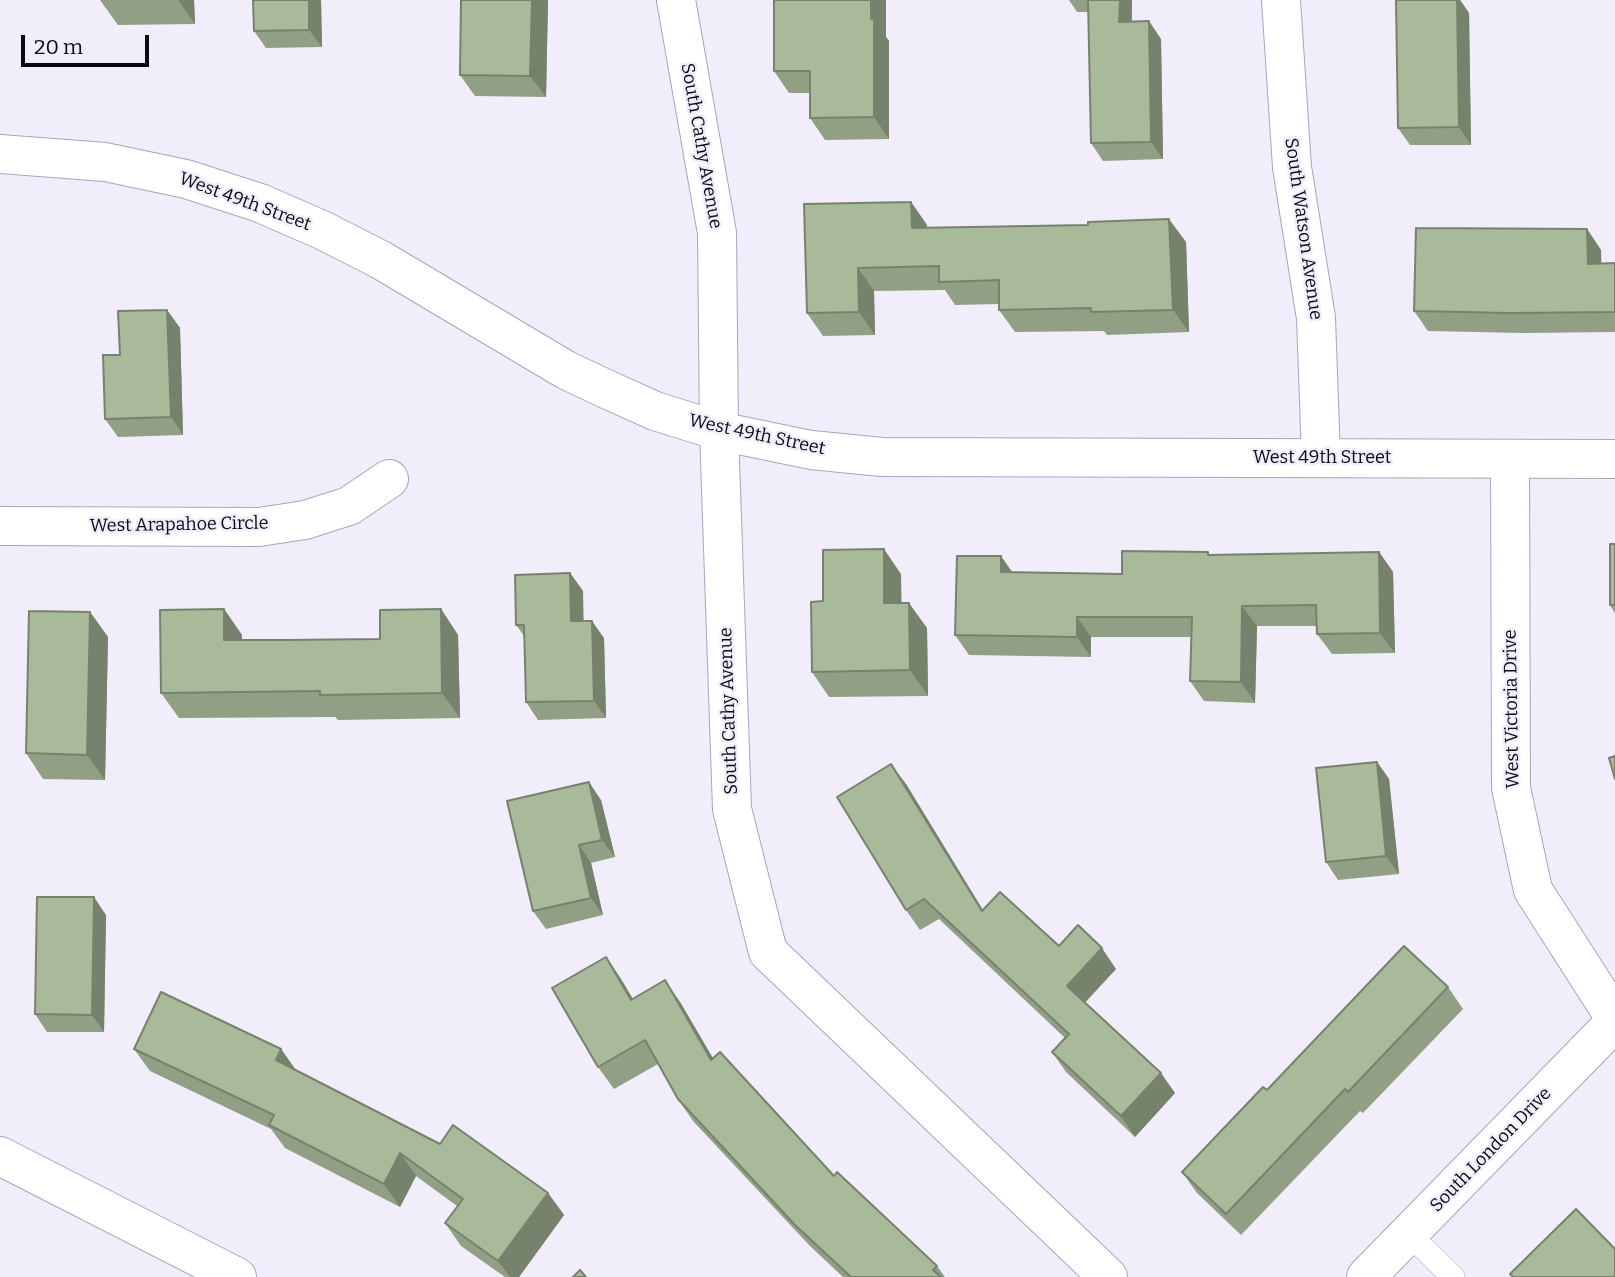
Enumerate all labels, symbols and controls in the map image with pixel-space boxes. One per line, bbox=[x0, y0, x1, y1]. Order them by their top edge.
scale bar bbox=[24, 21, 152, 65]
text: 20 m bbox=[34, 34, 83, 60]
street label: South Cathy Avenue bbox=[676, 62, 726, 230]
street label: South Watson Avenue bbox=[1280, 137, 1326, 321]
street label: West 49th Street bbox=[176, 168, 314, 236]
street label: West 49th Street bbox=[687, 410, 827, 460]
street label: West 49th Street bbox=[1253, 447, 1391, 469]
street label: West Arapahoe Circle bbox=[89, 513, 269, 537]
street label: South Cathy Avenue bbox=[715, 627, 743, 795]
street label: West Victoria Drive bbox=[1500, 629, 1524, 789]
street label: South London Drive bbox=[1426, 1083, 1556, 1217]

